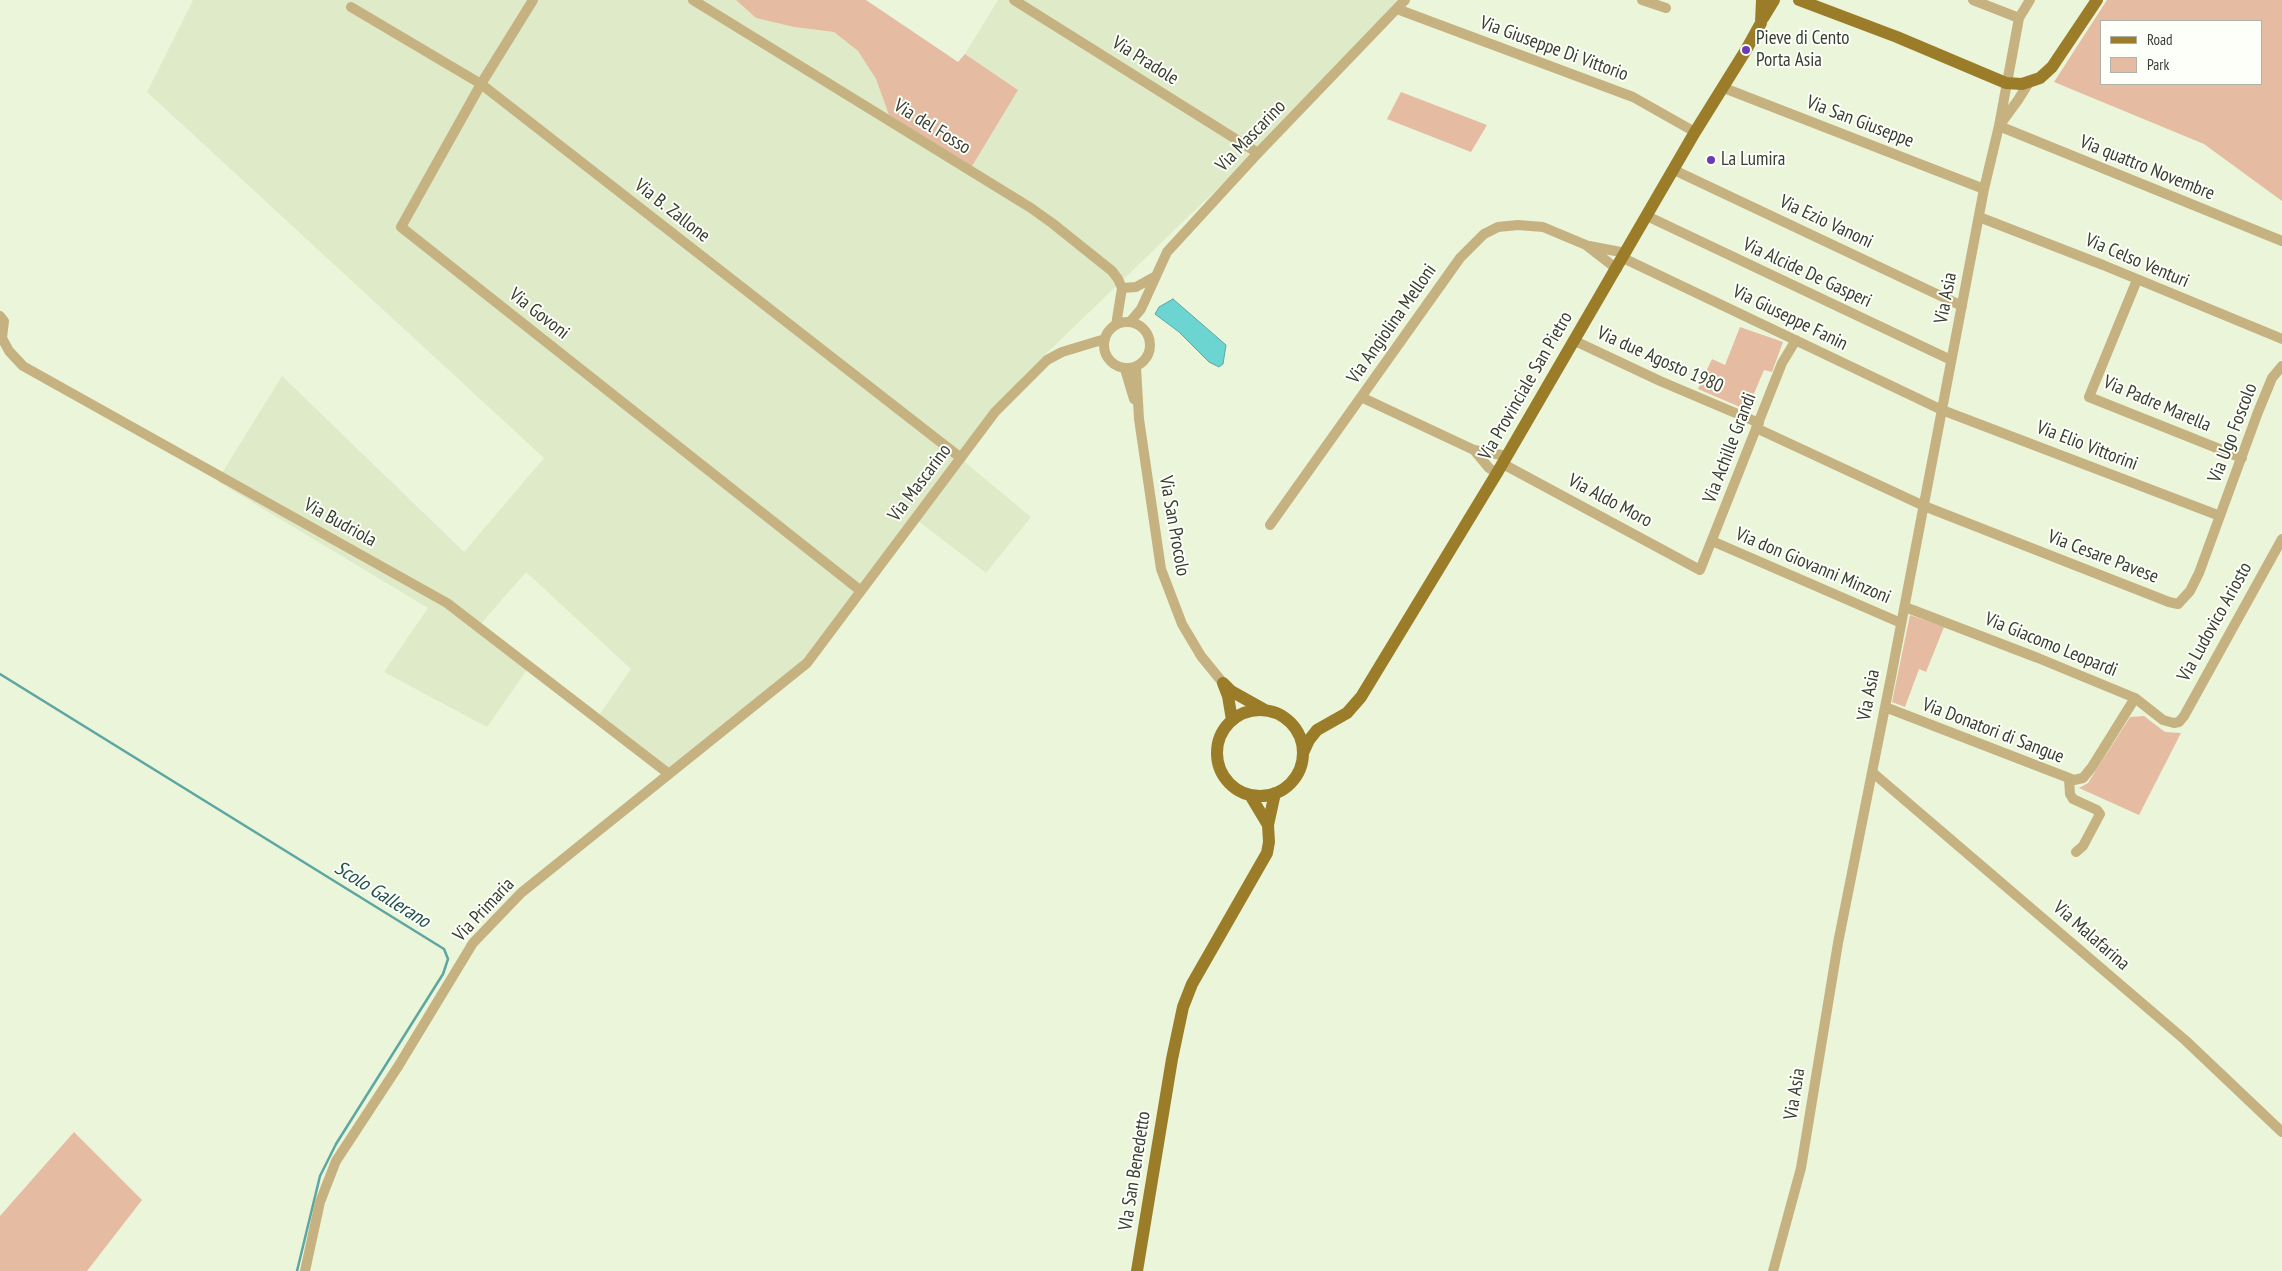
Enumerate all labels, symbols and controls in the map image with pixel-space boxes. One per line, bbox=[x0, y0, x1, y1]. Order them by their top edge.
street label: Via Giuseppe Di Vittorio bbox=[1477, 12, 1631, 86]
legend bbox=[2100, 20, 2262, 85]
place label: Pieve di Cento Porta Asia bbox=[1756, 28, 1849, 72]
text: Road bbox=[2147, 30, 2173, 49]
street label: Via Pradole bbox=[1108, 32, 1182, 90]
marker: Pieve di Cento Porta Asia bbox=[1740, 44, 1752, 56]
text: Park bbox=[2147, 55, 2169, 74]
street label: Via San Giuseppe bbox=[1803, 91, 1917, 153]
street label: Via del Fosso bbox=[889, 94, 975, 160]
street label: Via Mascarino bbox=[1211, 95, 1291, 177]
street label: Via quattro Novembre bbox=[2076, 131, 2218, 205]
place label: La Lumira bbox=[1721, 149, 1785, 171]
marker: La Lumira bbox=[1705, 154, 1717, 166]
street label: Via B. Zallone bbox=[630, 174, 714, 248]
street label: Via Ezio Vanoni bbox=[1776, 190, 1876, 254]
street label: Via Celso Venturi bbox=[2082, 229, 2192, 293]
street label: Via Alcide De Gasperi bbox=[1739, 233, 1875, 313]
street label: Via Angiolina Melloni bbox=[1342, 260, 1442, 388]
street label: Via Asia bbox=[1930, 270, 1962, 326]
street label: Via Giuseppe Fanin bbox=[1729, 280, 1851, 356]
street label: Via Govoni bbox=[504, 283, 574, 345]
street label: Via Provinciale San Pietro bbox=[1474, 308, 1578, 464]
street label: Via due Agosto 1980 bbox=[1593, 322, 1727, 398]
street label: Via Padre Marella bbox=[2100, 371, 2214, 437]
street label: Via Ugo Foscolo bbox=[2204, 380, 2262, 486]
street label: Via Achille Grandi bbox=[1699, 390, 1761, 506]
street label: Via Elio Vittorini bbox=[2033, 416, 2141, 476]
street label: Via Mascarino bbox=[884, 440, 956, 526]
street label: Via Aldo Moro bbox=[1564, 469, 1656, 533]
street label: Via San Procolo bbox=[1154, 474, 1194, 578]
street label: Via Budriola bbox=[300, 494, 380, 552]
street label: Via don Giovanni Minzoni bbox=[1732, 523, 1894, 609]
street label: Via Cesare Pavese bbox=[2044, 525, 2162, 589]
street label: Via Ludovico Ariosto bbox=[2173, 558, 2257, 686]
street label: Via Giacomo Leopardi bbox=[1981, 608, 2121, 682]
street label: Via Asia bbox=[1853, 667, 1885, 723]
street label: Via Donatori di Sangue bbox=[1919, 693, 2067, 769]
water label: Scolo Gallerano bbox=[330, 856, 434, 934]
street label: Via Primaria bbox=[449, 873, 519, 947]
street label: Via Malafarina bbox=[2048, 897, 2134, 975]
street label: Via Asia bbox=[1780, 1067, 1810, 1121]
street label: VIa San Benedetto bbox=[1114, 1110, 1156, 1232]

